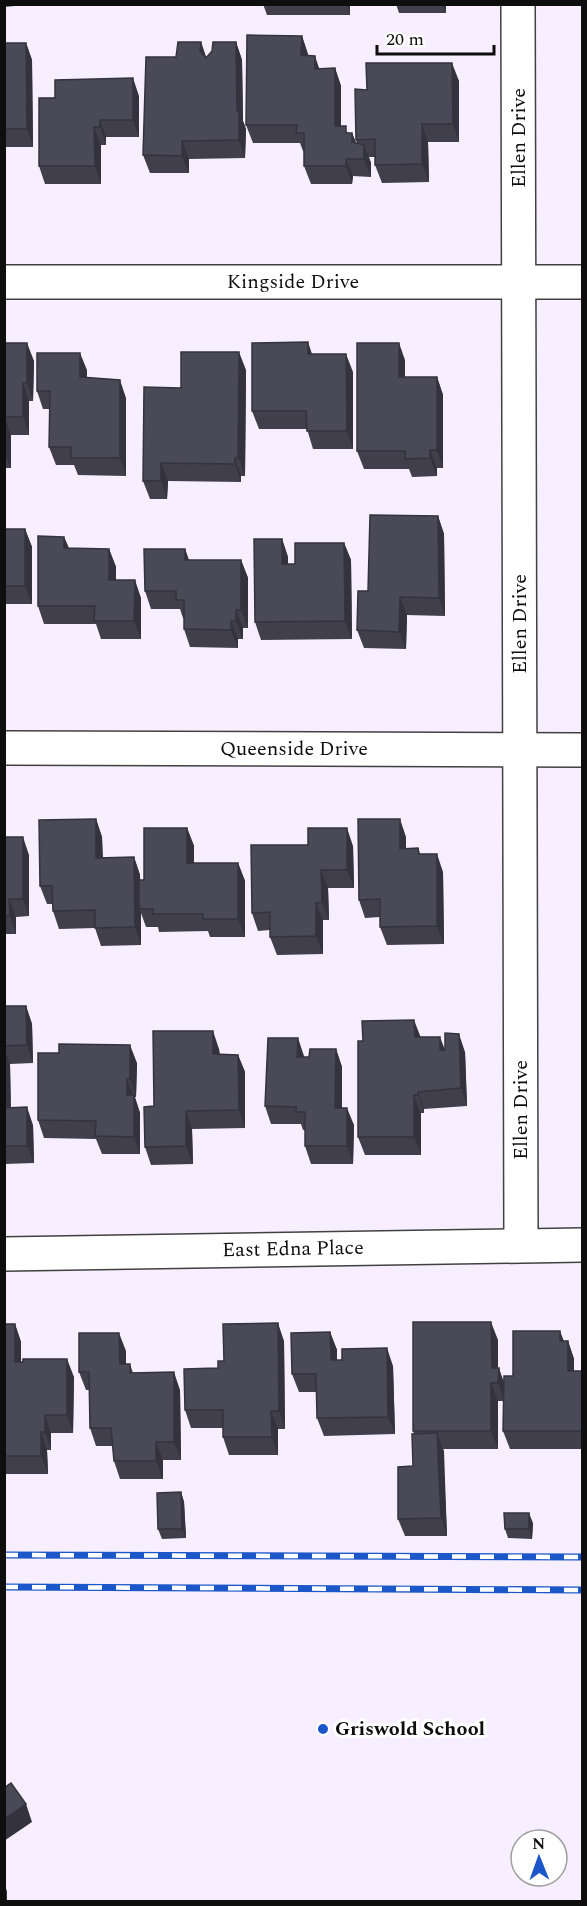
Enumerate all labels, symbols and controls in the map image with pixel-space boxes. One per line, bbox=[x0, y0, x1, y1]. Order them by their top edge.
scale bar bbox=[377, 18, 494, 56]
text: 20 m bbox=[386, 26, 424, 53]
street label: Ellen Drive bbox=[504, 88, 534, 188]
street label: Kingside Drive bbox=[227, 267, 359, 297]
street label: Ellen Drive bbox=[505, 574, 535, 674]
street label: Queenside Drive bbox=[220, 734, 368, 764]
street label: Ellen Drive bbox=[506, 1060, 536, 1160]
street label: East Edna Place bbox=[222, 1233, 364, 1265]
place label: Griswold School bbox=[335, 1714, 485, 1744]
marker: Griswold School bbox=[316, 1722, 330, 1736]
north arrow bbox=[509, 1828, 569, 1888]
text: N bbox=[532, 1832, 545, 1856]

